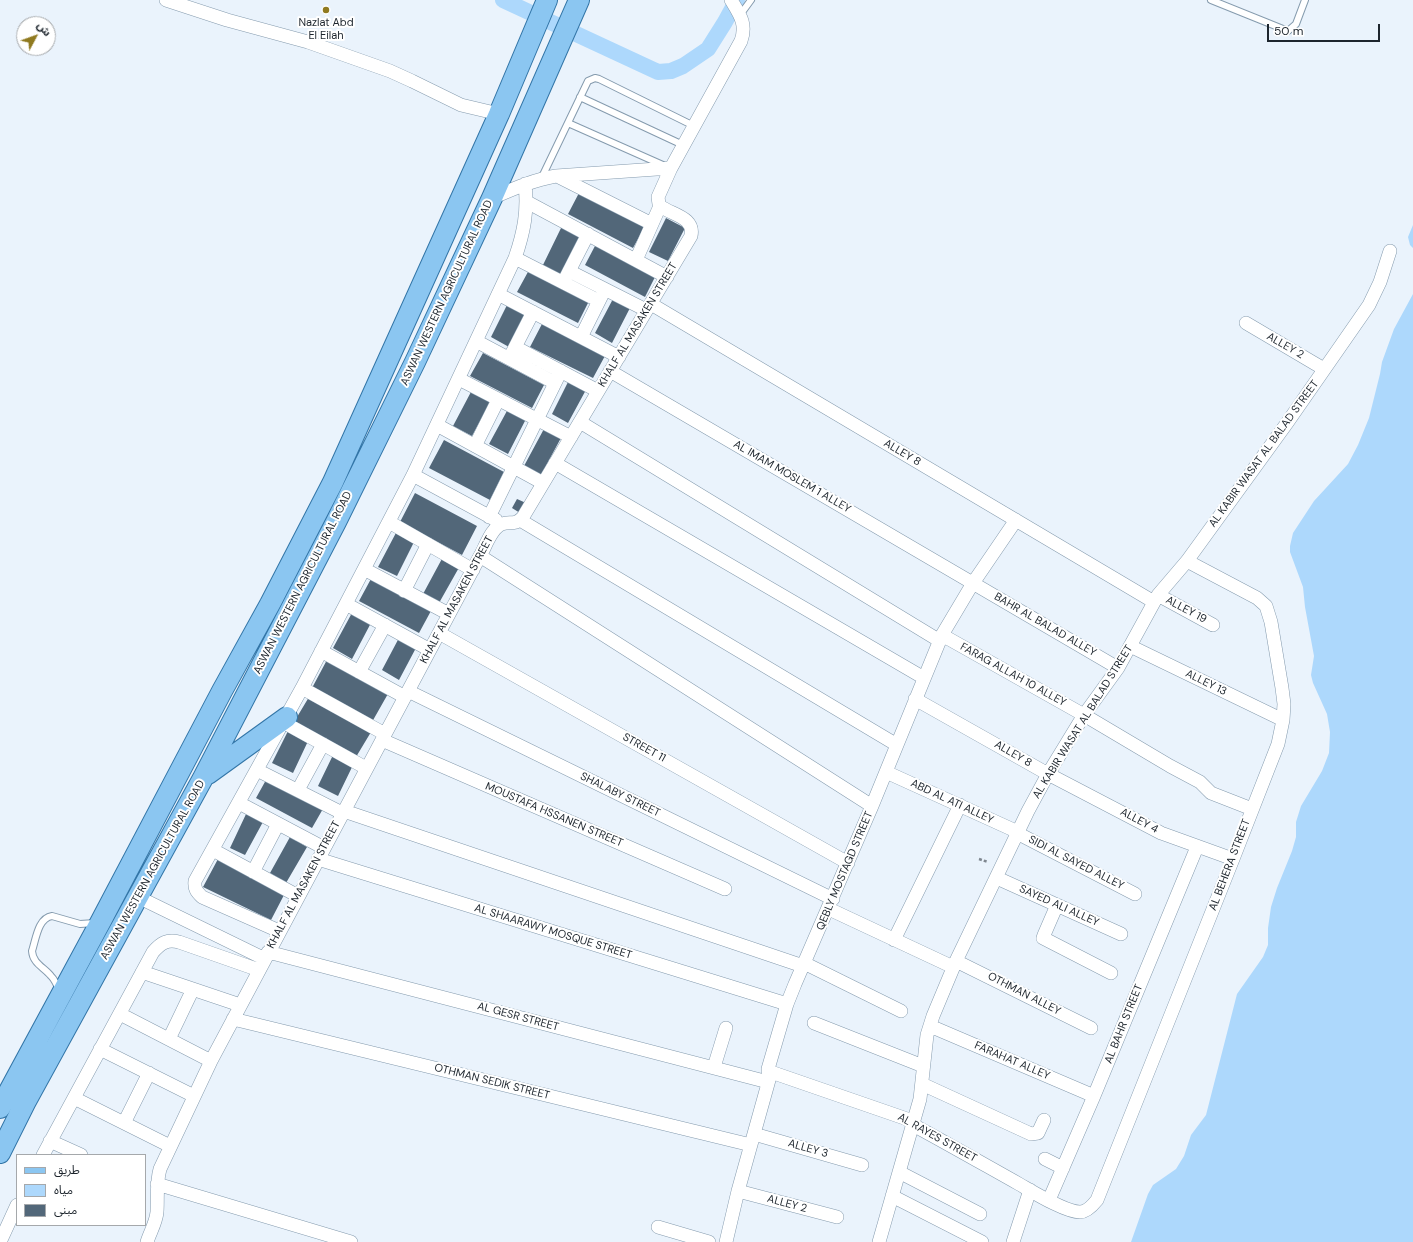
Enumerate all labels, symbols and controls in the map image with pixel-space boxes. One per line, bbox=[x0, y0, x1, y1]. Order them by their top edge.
marker: Nazlat Abd El Eilah bbox=[321, 5, 331, 15]
north arrow bbox=[16, 16, 56, 56]
place label: Nazlat Abd El Eilah bbox=[298, 16, 354, 42]
scale bar bbox=[1269, 16, 1382, 42]
text: ش bbox=[34, 18, 55, 39]
text: 50 m bbox=[1274, 23, 1303, 39]
street label: ASWAN WESTERN AGRICULTURAL ROAD bbox=[398, 198, 496, 388]
street label: KHALF AL MASAKEN STREET bbox=[596, 260, 680, 390]
street label: ALLEY 2 bbox=[1264, 330, 1306, 362]
street label: AL KABIR WASAT AL BALAD STREET bbox=[1206, 378, 1322, 530]
street label: ALLEY 8 bbox=[881, 437, 923, 469]
street label: AL IMAM MOSLEM 1 ALLEY bbox=[731, 438, 853, 516]
street label: ASWAN WESTERN AGRICULTURAL ROAD bbox=[251, 490, 355, 676]
street label: KHALF AL MASAKEN STREET bbox=[418, 534, 496, 666]
street label: BAHR AL BALAD ALLEY bbox=[992, 590, 1098, 660]
street label: ALLEY 19 bbox=[1163, 594, 1209, 626]
street label: FARAG ALLAH 10 ALLEY bbox=[958, 640, 1068, 710]
street label: AL KABIR WASAT AL BALAD STREET bbox=[1030, 643, 1136, 801]
street label: ALLEY 13 bbox=[1183, 667, 1229, 699]
street label: STREET 11 bbox=[620, 731, 668, 765]
street label: ALLEY 8 bbox=[992, 738, 1034, 770]
street label: SHALABY STREET bbox=[578, 770, 662, 820]
street label: ABD AL ATI ALLEY bbox=[908, 777, 996, 827]
street label: ASWAN WESTERN AGRICULTURAL ROAD bbox=[98, 778, 208, 962]
street label: MOUSTAFA HSSANEN STREET bbox=[483, 780, 625, 850]
street label: ALLEY 4 bbox=[1118, 806, 1160, 836]
street label: QEBLY MOSTAGD STREET bbox=[814, 810, 876, 932]
street label: AL BEHERA STREET bbox=[1206, 817, 1254, 913]
street label: KHALF AL MASAKEN STREET bbox=[265, 819, 343, 951]
street label: SIDI AL SAYED ALLEY bbox=[1026, 833, 1126, 893]
street label: SAYED ALI ALLEY bbox=[1017, 882, 1101, 930]
street label: AL SHAARAWY MOSQUE STREET bbox=[473, 902, 633, 962]
street label: OTHMAN ALLEY bbox=[985, 970, 1063, 1018]
street label: AL BAHR STREET bbox=[1102, 982, 1146, 1066]
street label: AL GESR STREET bbox=[476, 1000, 560, 1034]
street label: FARAHAT ALLEY bbox=[972, 1039, 1052, 1083]
street label: OTHMAN SEDIK STREET bbox=[433, 1061, 551, 1103]
street label: AL RAYES STREET bbox=[895, 1111, 979, 1165]
street label: ALLEY 3 bbox=[787, 1137, 829, 1161]
legend bbox=[16, 1154, 146, 1226]
text: طريق bbox=[54, 1162, 80, 1178]
text: مياه bbox=[54, 1182, 73, 1198]
street label: ALLEY 2 bbox=[766, 1192, 808, 1216]
text: مبنى bbox=[54, 1202, 77, 1218]

